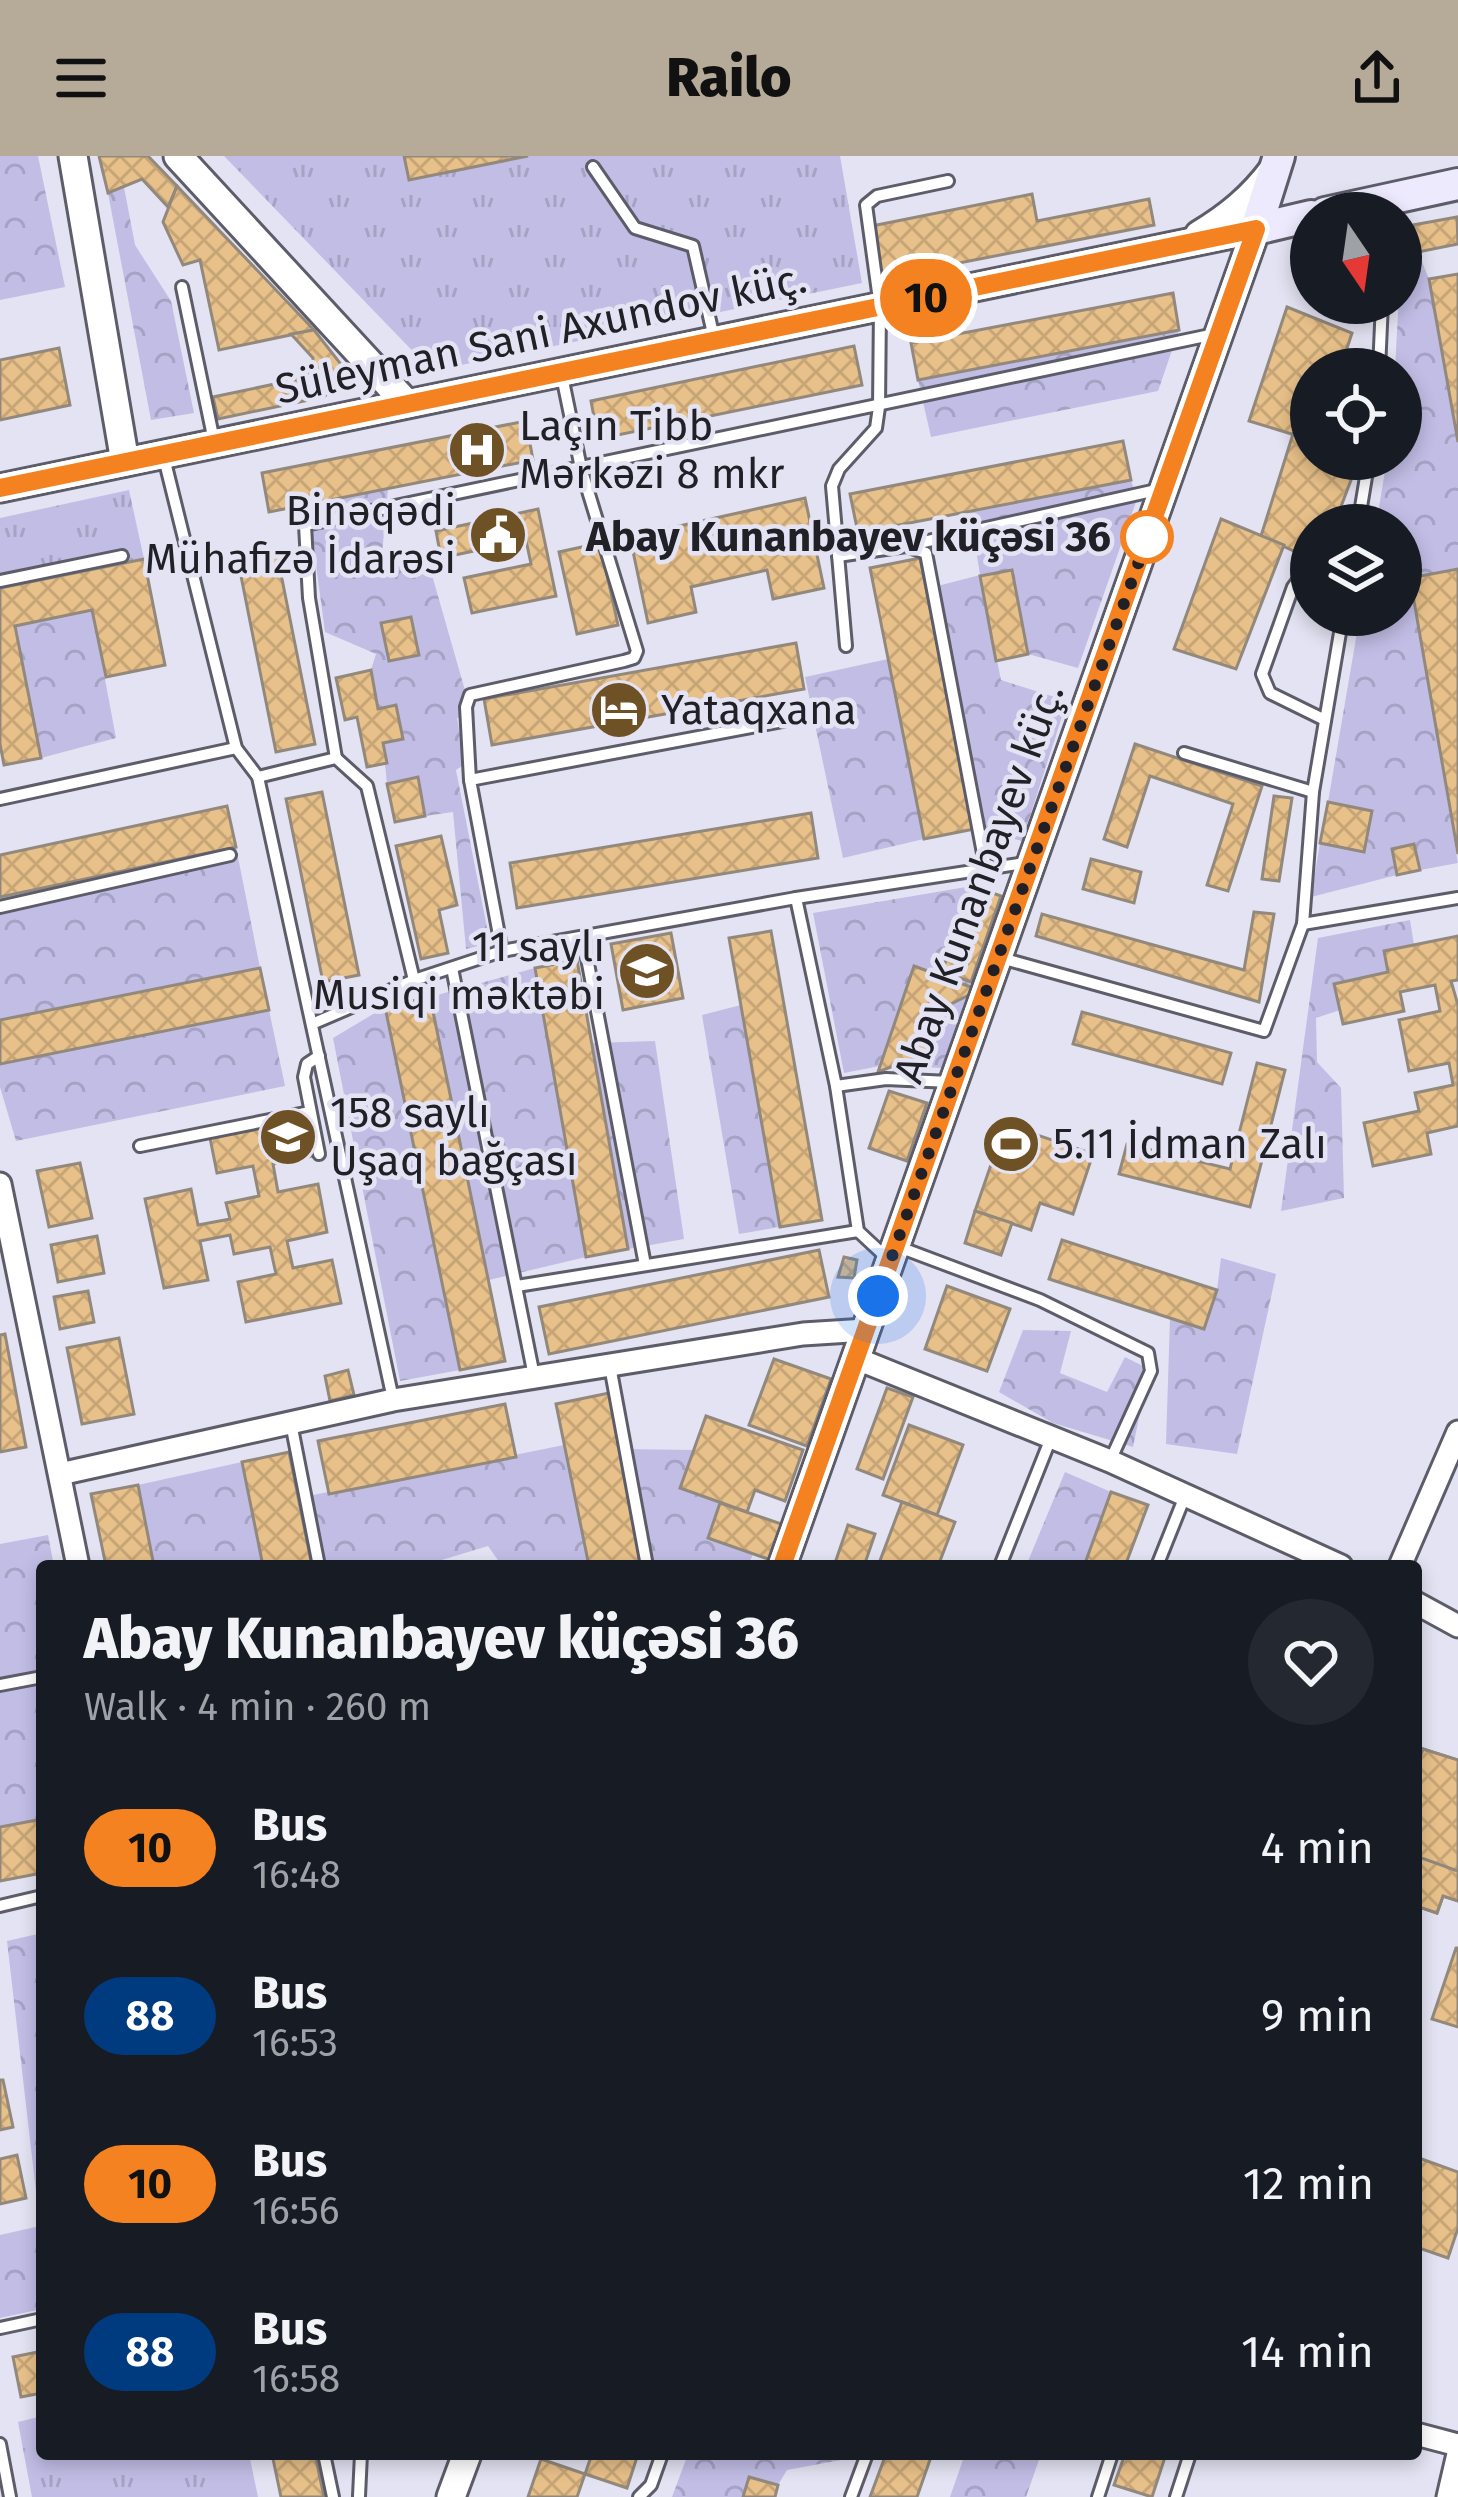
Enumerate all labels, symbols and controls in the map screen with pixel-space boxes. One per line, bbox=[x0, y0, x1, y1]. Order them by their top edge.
icon: menu bbox=[48, 45, 114, 111]
icon: share bbox=[1344, 45, 1410, 111]
text: Railo bbox=[666, 46, 792, 110]
north arrow bbox=[1290, 192, 1422, 324]
map controls bbox=[1290, 192, 1422, 636]
street label: Süleyman Sani Axundov küç. bbox=[271, 253, 811, 415]
line badge: 10 bbox=[872, 259, 980, 337]
text: 10 bbox=[904, 273, 948, 323]
button: locate bbox=[1290, 348, 1422, 480]
place label: Laçın Tibb Mərkəzi 8 mkr bbox=[519, 401, 785, 499]
hospital icon: Laçın Tibb Mərkəzi 8 mkr bbox=[446, 419, 508, 481]
place label: Binəqədi Mühafizə İdarəsi bbox=[145, 486, 456, 584]
public building icon: Binəqədi Mühafizə İdarəsi bbox=[467, 504, 529, 566]
button: layers bbox=[1290, 504, 1422, 636]
place label: Abay Kunanbayev küçəsi 36 bbox=[585, 512, 1111, 563]
marker: Abay Kunanbayev küçəsi 36 bbox=[1122, 512, 1172, 562]
street label: Abay Kunanbayev küç. bbox=[883, 676, 1075, 1090]
hotel icon: Yataqxana bbox=[588, 679, 650, 741]
place label: Yataqxana bbox=[661, 685, 857, 735]
place label: 11 saylı Musiqi məktəbi bbox=[313, 922, 605, 1020]
school or university icon: 11 saylı Musiqi məktəbi bbox=[616, 940, 678, 1002]
place label: 158 saylı Uşaq bağçası bbox=[330, 1088, 578, 1186]
school or university icon: 158 saylı Uşaq bağçası bbox=[257, 1106, 319, 1168]
sports icon: 5.11 İdman Zalı bbox=[980, 1113, 1042, 1175]
place label: 5.11 İdman Zalı bbox=[1053, 1119, 1327, 1169]
your location bbox=[848, 1266, 908, 1326]
button: heart bbox=[1248, 1599, 1374, 1725]
text: Abay Kunanbayev küçəsi 36 bbox=[84, 1605, 799, 1673]
text: Walk · 4 min · 260 m bbox=[84, 1684, 431, 1730]
text: Bus bbox=[252, 1798, 327, 1852]
text: 4 min bbox=[1261, 1821, 1374, 1875]
text: 10 bbox=[128, 1823, 172, 1873]
text: 16:48 bbox=[252, 1852, 341, 1898]
text: Bus bbox=[252, 1966, 327, 2020]
text: 9 min bbox=[1261, 1989, 1374, 2043]
text: 88 bbox=[126, 1991, 174, 2041]
text: 16:53 bbox=[252, 2020, 338, 2066]
text: Bus bbox=[252, 2134, 327, 2188]
text: 12 min bbox=[1243, 2157, 1374, 2211]
text: 10 bbox=[128, 2159, 172, 2209]
text: 16:56 bbox=[252, 2188, 340, 2234]
text: Bus bbox=[252, 2302, 327, 2356]
text: 14 min bbox=[1241, 2325, 1374, 2379]
text: 88 bbox=[126, 2327, 174, 2377]
text: 16:58 bbox=[252, 2356, 340, 2402]

